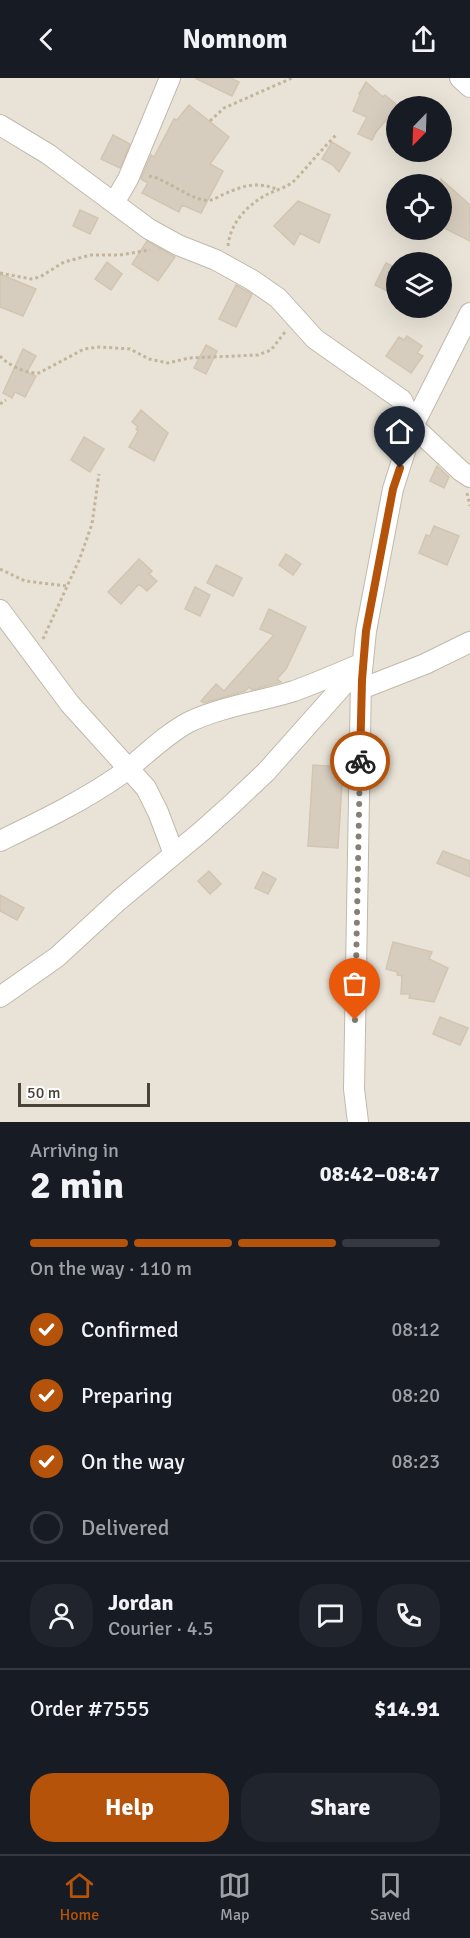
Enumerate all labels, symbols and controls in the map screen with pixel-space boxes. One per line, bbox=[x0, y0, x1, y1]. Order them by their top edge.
icon: back bbox=[30, 23, 63, 56]
text: Nomnom bbox=[182, 23, 288, 56]
icon: share bbox=[407, 23, 440, 56]
north arrow bbox=[386, 96, 452, 162]
map controls bbox=[386, 96, 452, 318]
button: locate bbox=[386, 174, 452, 240]
button: layers bbox=[386, 252, 452, 318]
pin bbox=[374, 406, 425, 468]
icon: home bbox=[383, 415, 416, 448]
courier bbox=[330, 731, 390, 791]
icon: bike bbox=[344, 745, 377, 778]
pin bbox=[329, 958, 380, 1020]
icon: bag bbox=[338, 967, 371, 1000]
scale bar bbox=[18, 1080, 150, 1108]
text: 50 m bbox=[27, 1083, 61, 1103]
text: Arriving in bbox=[30, 1138, 119, 1163]
text: 08:42–08:47 bbox=[320, 1160, 440, 1187]
text: 2 min bbox=[30, 1161, 124, 1209]
text: On the way · 110 m bbox=[30, 1256, 192, 1281]
icon: check bbox=[30, 1313, 63, 1346]
text: Confirmed bbox=[81, 1316, 179, 1343]
text: 08:12 bbox=[391, 1317, 440, 1342]
icon: check bbox=[30, 1379, 63, 1412]
text: Preparing bbox=[81, 1382, 173, 1409]
text: 08:20 bbox=[391, 1383, 440, 1408]
icon: check bbox=[30, 1445, 63, 1478]
text: On the way bbox=[81, 1448, 185, 1475]
text: 08:23 bbox=[391, 1449, 440, 1474]
text: Delivered bbox=[81, 1514, 169, 1541]
button: person bbox=[30, 1584, 93, 1647]
button: chat bbox=[299, 1584, 362, 1647]
button: phone bbox=[377, 1584, 440, 1647]
text: Jordan bbox=[108, 1589, 174, 1616]
text: Courier · 4.5 bbox=[108, 1616, 214, 1641]
text: Order #7555 bbox=[30, 1695, 150, 1722]
text: $14.91 bbox=[374, 1695, 440, 1722]
button: Help bbox=[30, 1773, 229, 1842]
button: Share bbox=[241, 1773, 440, 1842]
tab: Home bbox=[59, 1869, 99, 1925]
tab: Map bbox=[218, 1869, 251, 1925]
tab: Saved bbox=[370, 1869, 411, 1925]

